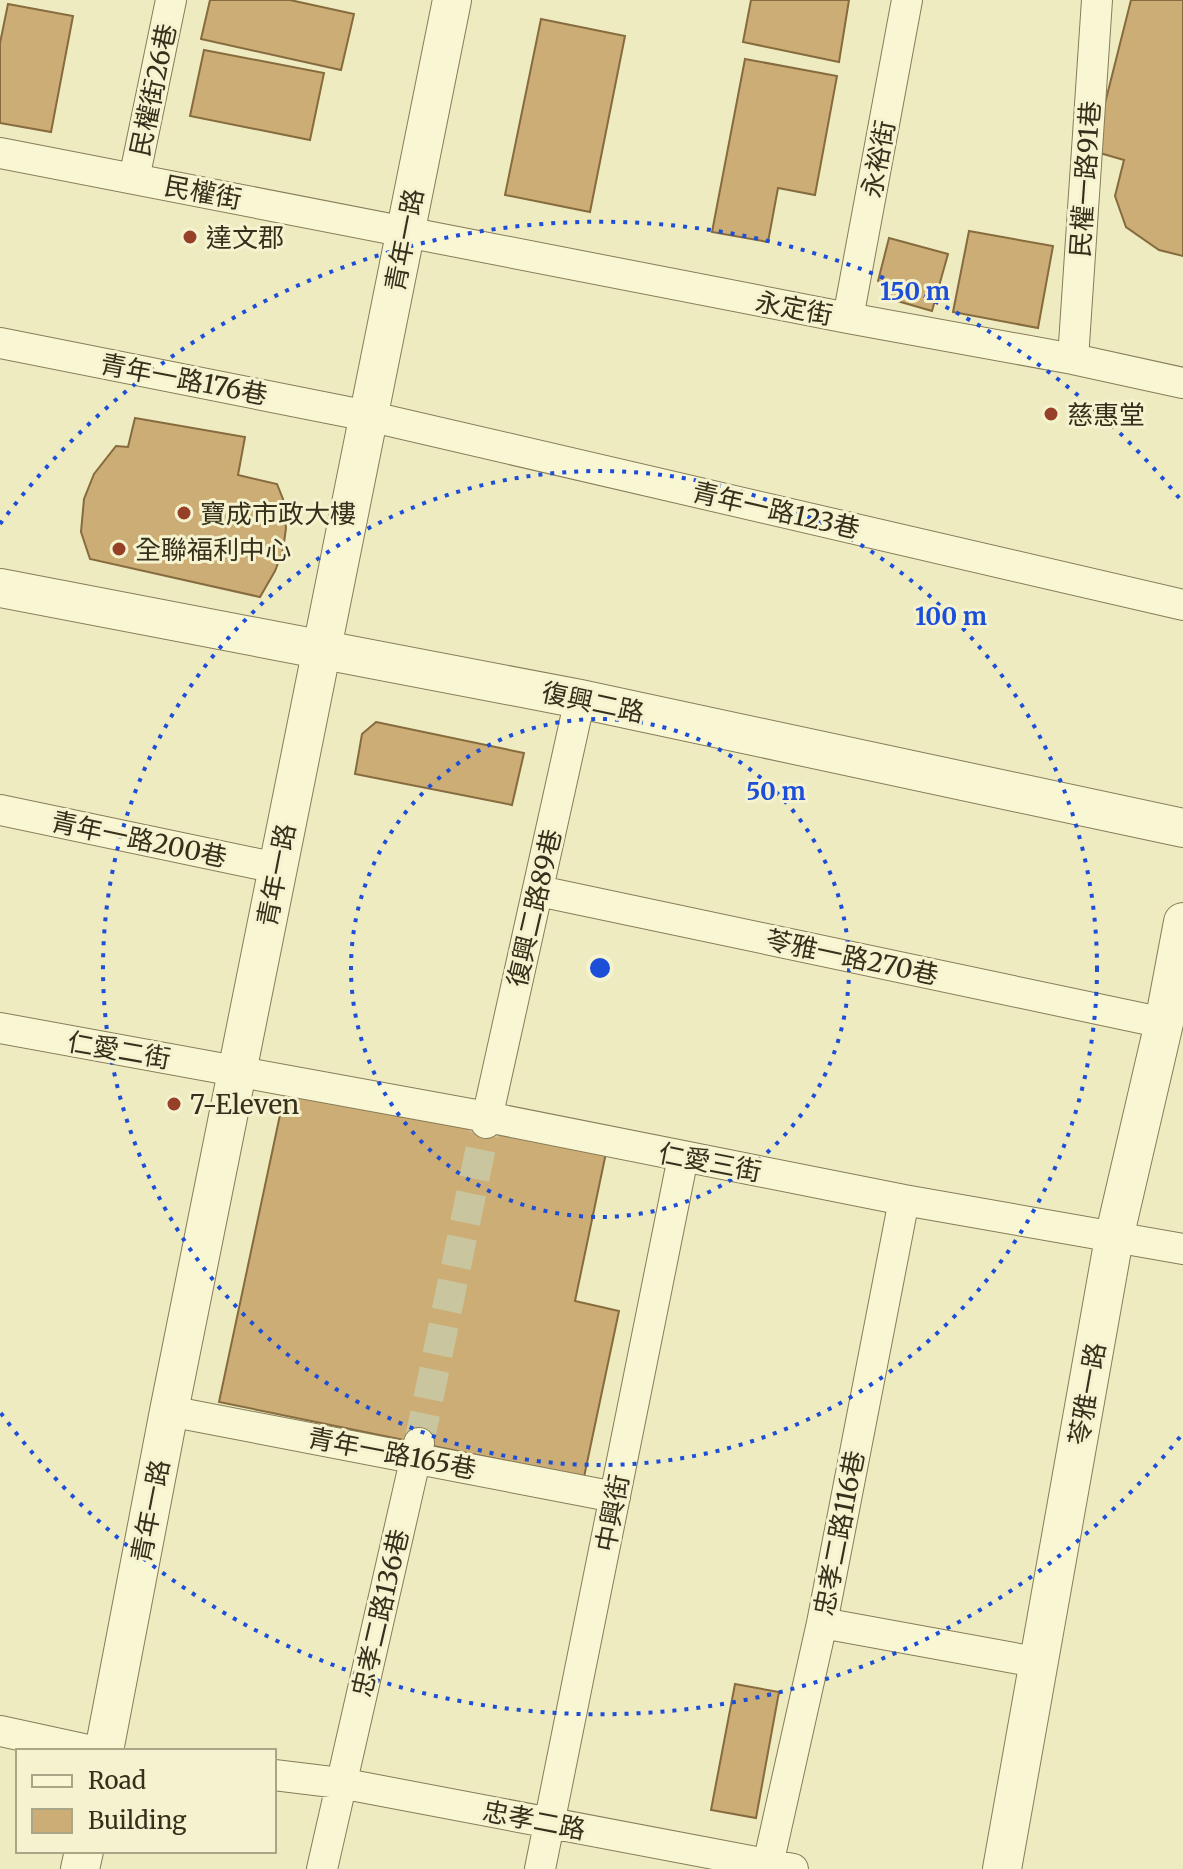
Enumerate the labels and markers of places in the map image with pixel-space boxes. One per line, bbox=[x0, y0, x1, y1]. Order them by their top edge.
place label: 達文郡 bbox=[206, 221, 284, 254]
marker: 達文郡 bbox=[181, 228, 199, 246]
place label: 慈惠堂 bbox=[1067, 398, 1145, 431]
marker: 慈惠堂 bbox=[1042, 405, 1060, 423]
place label: 寶成市政大樓 bbox=[200, 497, 356, 530]
marker: 寶成市政大樓 bbox=[175, 504, 193, 522]
place label: 全聯福利中心 bbox=[135, 533, 291, 566]
marker: 全聯福利中心 bbox=[110, 540, 128, 558]
centre of rings bbox=[586, 954, 614, 982]
place label: 7-Eleven bbox=[190, 1088, 299, 1121]
marker: 7-Eleven bbox=[165, 1095, 183, 1113]

